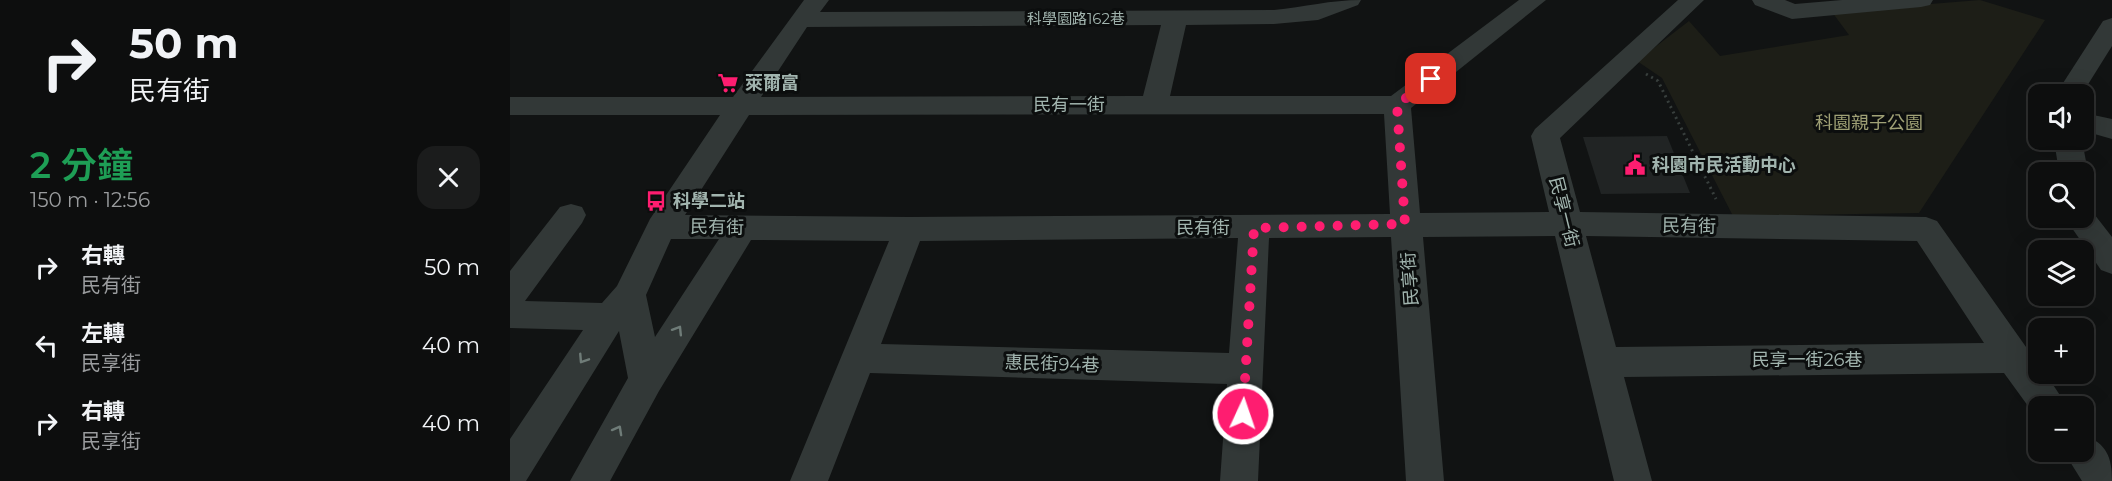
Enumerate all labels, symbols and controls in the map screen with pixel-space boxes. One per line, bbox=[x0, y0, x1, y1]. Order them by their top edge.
street label: 科學園路162巷 bbox=[1027, 9, 1125, 28]
text: 50 m bbox=[129, 17, 238, 69]
icon: right bbox=[30, 24, 108, 102]
pin bbox=[1405, 53, 1456, 104]
icon: arrive bbox=[1414, 62, 1447, 95]
supermarket icon: 萊爾富 bbox=[716, 71, 740, 95]
place label: 萊爾富 bbox=[745, 72, 799, 94]
text: 民有街 bbox=[129, 74, 210, 107]
map controls bbox=[2028, 84, 2094, 462]
button: sound bbox=[2028, 84, 2094, 150]
street label: 民有一街 bbox=[1033, 94, 1105, 116]
park label: 科園親子公園 bbox=[1815, 112, 1923, 134]
text: 2 分鐘 bbox=[30, 143, 133, 187]
button: close bbox=[417, 146, 480, 209]
public building icon: 科園市民活動中心 bbox=[1623, 153, 1647, 177]
place label: 科園市民活動中心 bbox=[1652, 154, 1796, 176]
button: search bbox=[2028, 162, 2094, 228]
street label: 民享一街 bbox=[1545, 174, 1583, 250]
text: 150 m · 12:56 bbox=[30, 188, 150, 212]
bus stop icon: 科學二站 bbox=[644, 189, 668, 213]
place label: 科學二站 bbox=[673, 190, 745, 212]
street label: 民有街 bbox=[1662, 215, 1716, 237]
street label: 民有街 bbox=[690, 216, 744, 238]
street label: 民有街 bbox=[1176, 217, 1230, 239]
button: layers bbox=[2028, 240, 2094, 306]
text: 右轉 bbox=[81, 242, 125, 269]
icon: right bbox=[30, 251, 63, 284]
street label: 民享街 bbox=[1397, 251, 1423, 307]
text: 50 m bbox=[424, 254, 480, 281]
text: 民有街 bbox=[81, 273, 141, 297]
button: + bbox=[2028, 318, 2094, 384]
text: 左轉 bbox=[81, 320, 125, 347]
one-way arrow bbox=[670, 326, 682, 336]
icon: left bbox=[30, 329, 63, 362]
text: 40 m bbox=[422, 332, 480, 359]
street label: 民享一街26巷 bbox=[1751, 349, 1863, 371]
text: 民享街 bbox=[81, 351, 141, 375]
street label: 惠民街94巷 bbox=[1004, 351, 1100, 377]
one-way arrow bbox=[579, 353, 590, 364]
position arrow bbox=[1211, 382, 1275, 446]
button: − bbox=[2028, 396, 2094, 462]
text: 右轉 bbox=[81, 398, 125, 425]
icon: right bbox=[30, 407, 63, 440]
text: 40 m bbox=[422, 410, 480, 437]
one-way arrow bbox=[611, 426, 622, 436]
text: 民享街 bbox=[81, 429, 141, 453]

